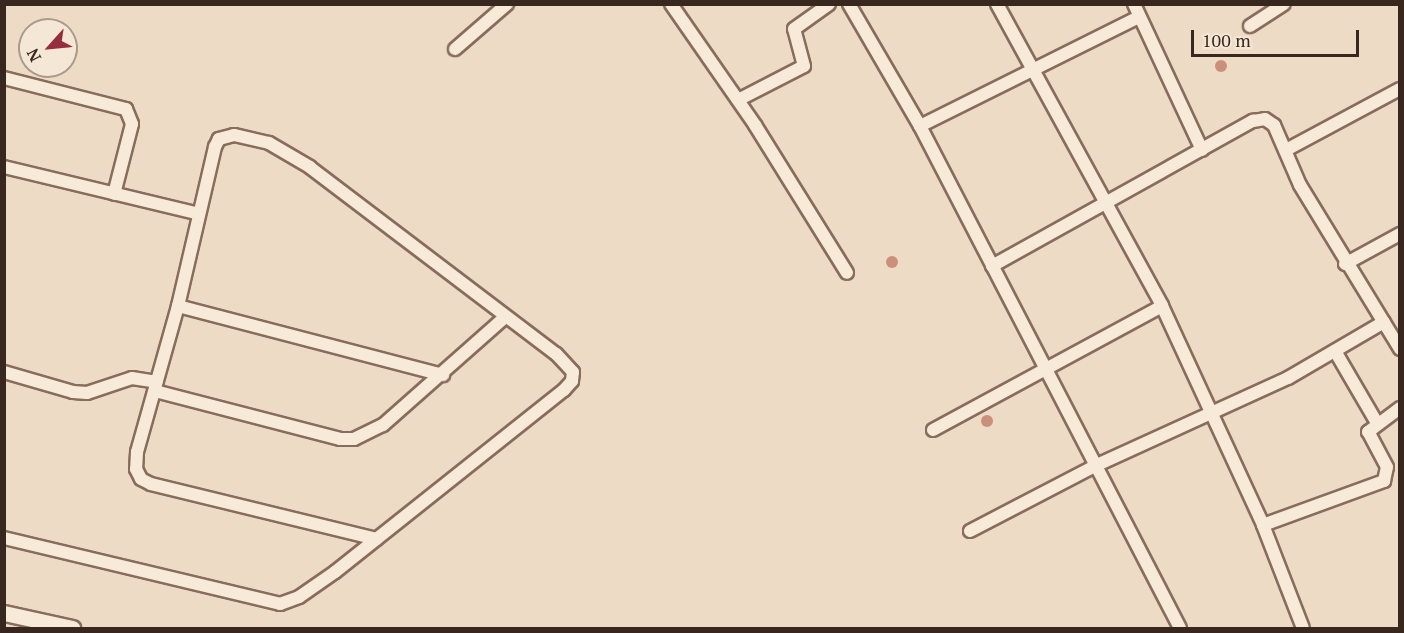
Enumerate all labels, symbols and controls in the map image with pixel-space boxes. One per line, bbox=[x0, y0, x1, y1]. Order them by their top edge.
north arrow bbox=[18, 18, 78, 78]
scale bar bbox=[1194, 18, 1362, 56]
text: 100 m bbox=[1202, 28, 1251, 52]
text: N bbox=[21, 45, 46, 66]

